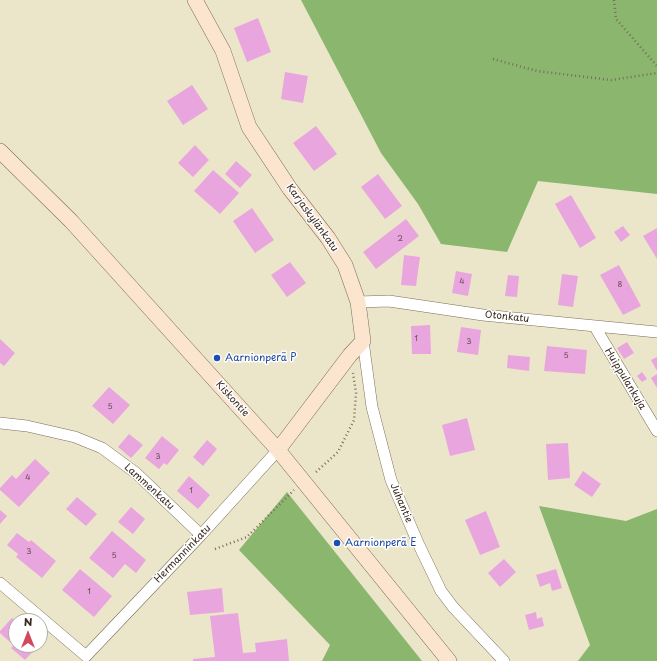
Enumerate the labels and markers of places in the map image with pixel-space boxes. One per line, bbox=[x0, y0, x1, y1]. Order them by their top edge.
place label: Aarnionperä P bbox=[225, 352, 296, 364]
marker: Aarnionperä P bbox=[212, 353, 222, 363]
place label: Aarnionperä E bbox=[345, 537, 416, 549]
marker: Aarnionperä E bbox=[332, 538, 342, 548]

